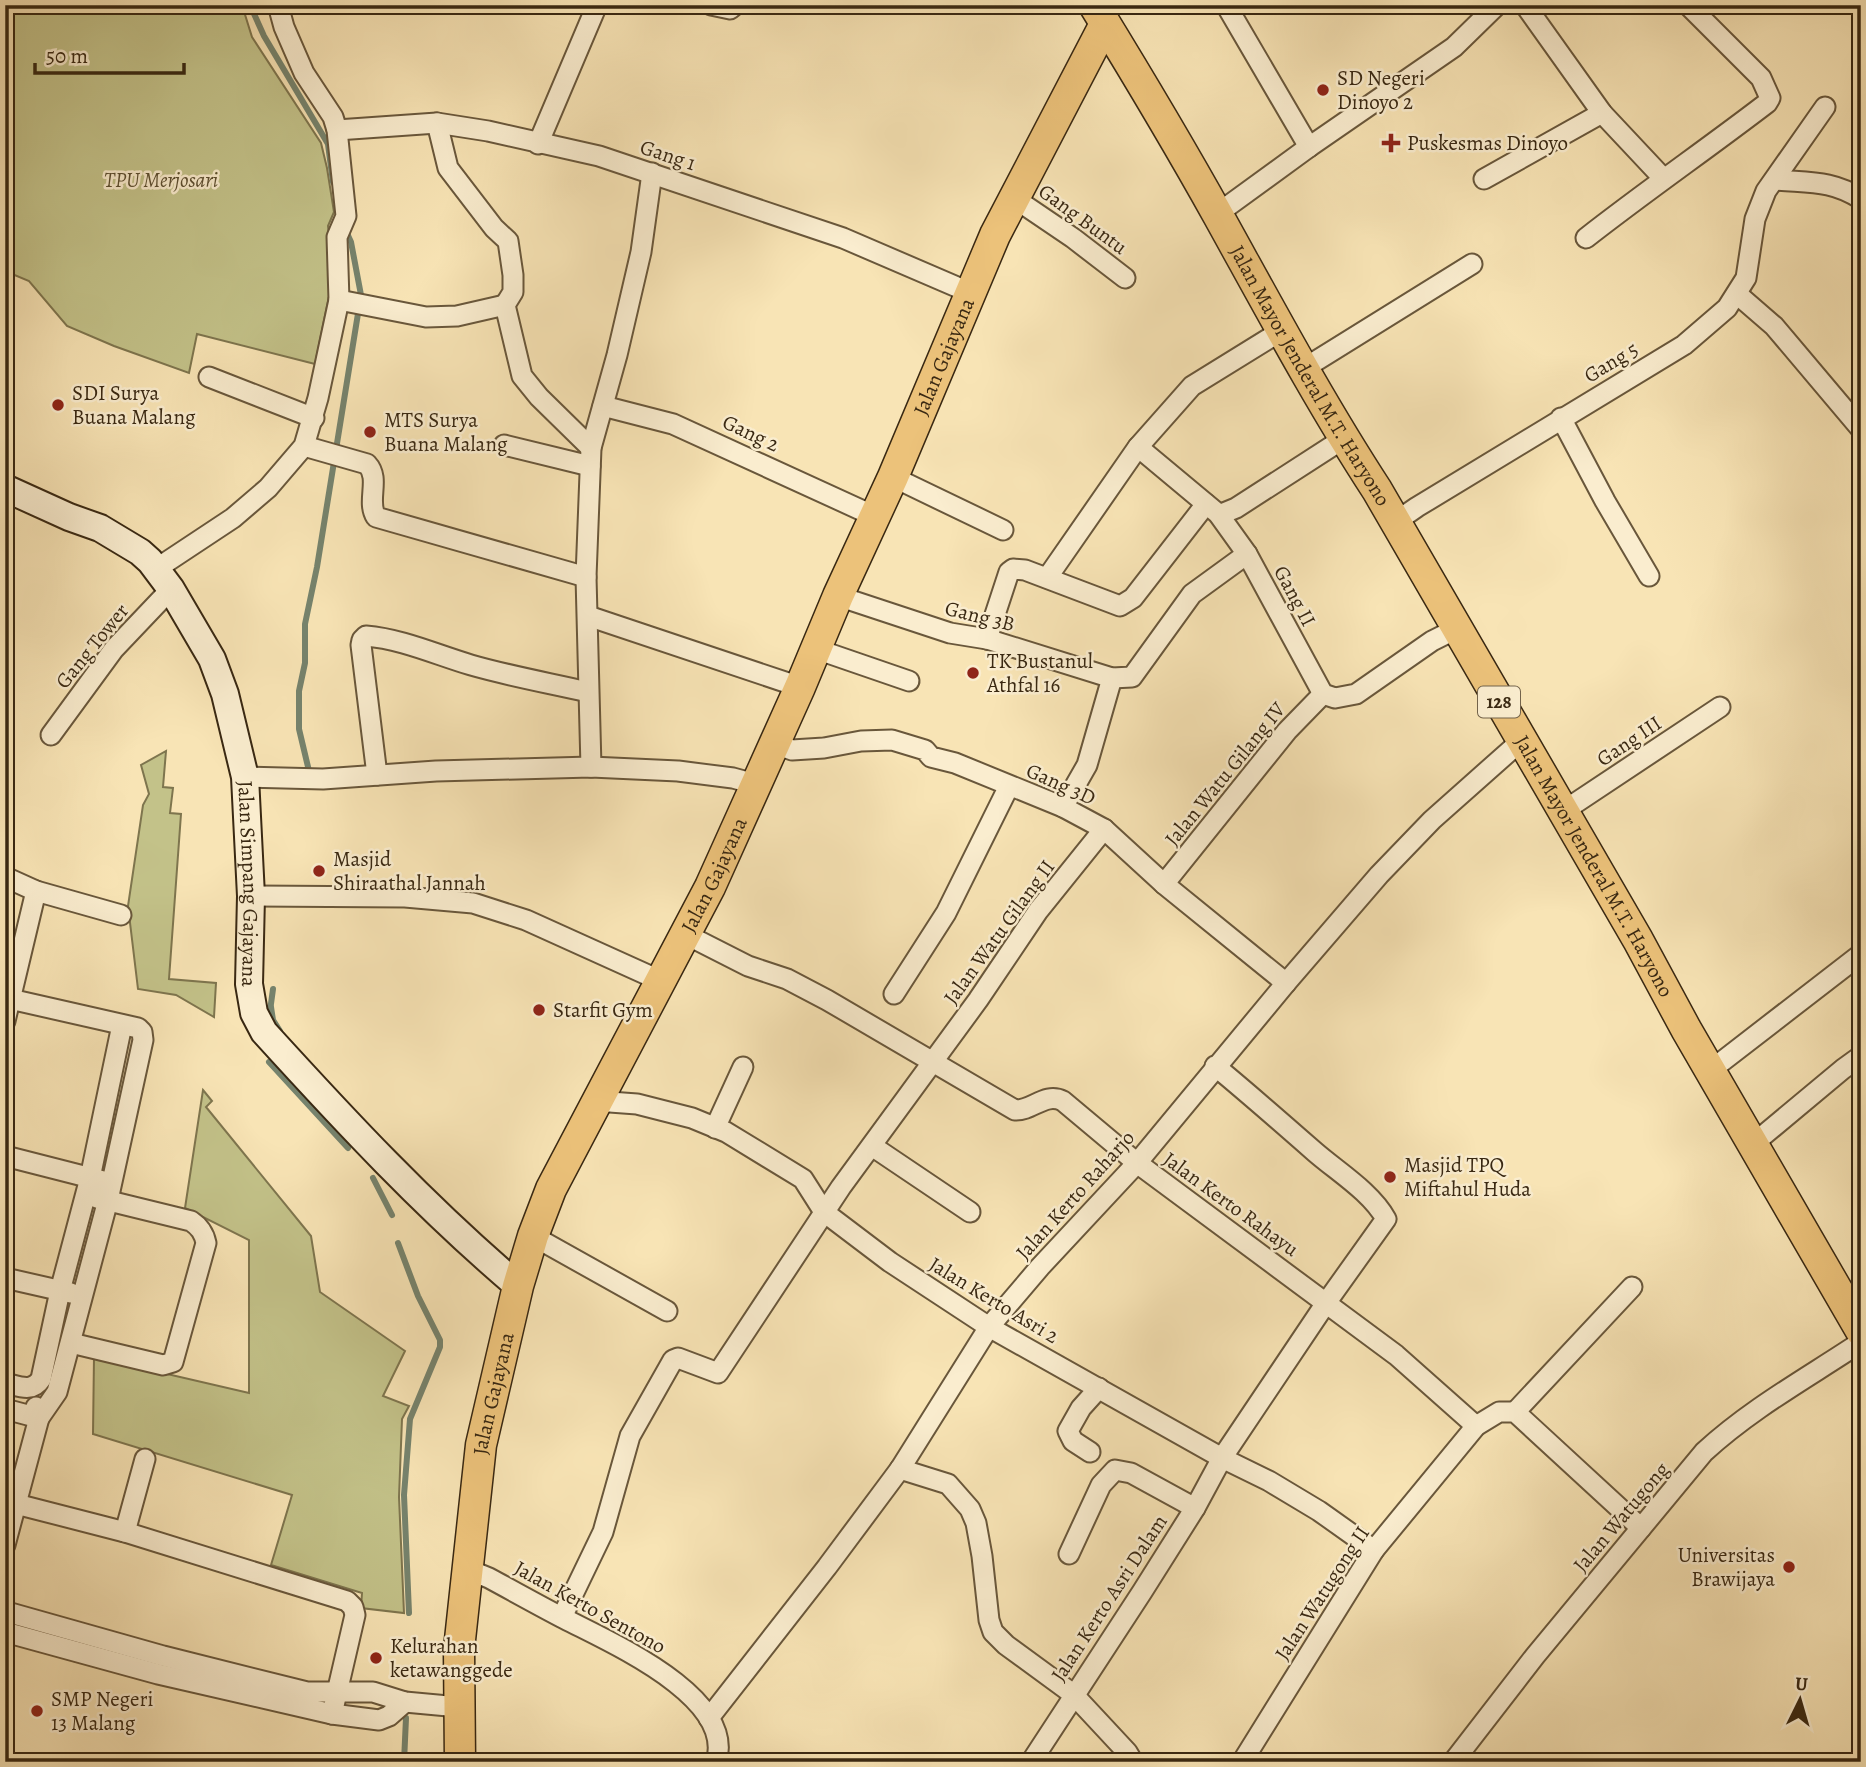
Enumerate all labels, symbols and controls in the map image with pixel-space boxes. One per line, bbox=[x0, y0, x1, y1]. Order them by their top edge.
scale bar bbox=[35, 32, 184, 76]
text: 50 m bbox=[46, 42, 88, 70]
place label: SD Negeri Dinoyo 2 bbox=[1337, 64, 1425, 116]
marker: SD Negeri Dinoyo 2 bbox=[1315, 82, 1331, 98]
place label: Puskesmas Dinoyo bbox=[1407, 129, 1568, 157]
street label: Gang 1 bbox=[637, 133, 699, 177]
marker: Puskesmas Dinoyo bbox=[1381, 133, 1401, 153]
park label: TPU Merjosari bbox=[104, 166, 218, 194]
street label: Gang Buntu bbox=[1033, 177, 1134, 261]
street label: Jalan Mayor Jenderal M.T. Haryono bbox=[1223, 240, 1397, 511]
street label: Jalan Gajayana bbox=[907, 293, 981, 420]
street label: Gang 5 bbox=[1579, 335, 1643, 389]
place label: SDI Surya Buana Malang bbox=[72, 379, 196, 431]
marker: SDI Surya Buana Malang bbox=[50, 397, 66, 413]
place label: MTS Surya Buana Malang bbox=[384, 406, 508, 458]
street label: Gang 2 bbox=[718, 408, 784, 458]
marker: MTS Surya Buana Malang bbox=[362, 424, 378, 440]
street label: Gang II bbox=[1267, 561, 1323, 631]
street label: Gang 3B bbox=[942, 594, 1018, 638]
street label: Gang Tower bbox=[49, 598, 135, 694]
place label: TK Bustanul Athfal 16 bbox=[986, 647, 1093, 699]
marker: TK Bustanul Athfal 16 bbox=[965, 665, 981, 681]
road number: 128 bbox=[1478, 687, 1520, 718]
street label: Jalan Watu Gilang IV bbox=[1158, 696, 1292, 852]
street label: Gang III bbox=[1591, 709, 1667, 773]
street label: Jalan Mayor Jenderal M.T. Haryono bbox=[1508, 730, 1680, 1002]
street label: Gang 3D bbox=[1022, 756, 1100, 812]
street label: Jalan Simpang Gajayana bbox=[231, 780, 265, 988]
street label: Jalan Gajayana bbox=[674, 812, 754, 938]
place label: Masjid Shiraathal Jannah bbox=[333, 845, 486, 897]
street label: Jalan Watu Gilang II bbox=[937, 854, 1061, 1010]
marker: Masjid Shiraathal Jannah bbox=[311, 863, 327, 879]
place label: Starfit Gym bbox=[553, 996, 653, 1024]
marker: Starfit Gym bbox=[531, 1002, 547, 1018]
street label: Jalan Kerto Raharjo bbox=[1009, 1124, 1141, 1266]
street label: Jalan Kerto Rahayu bbox=[1157, 1145, 1305, 1263]
place label: Masjid TPQ Miftahul Huda bbox=[1404, 1151, 1531, 1203]
marker: Masjid TPQ Miftahul Huda bbox=[1382, 1169, 1398, 1185]
street label: Jalan Kerto Asri 2 bbox=[924, 1250, 1064, 1350]
street label: Jalan Gajayana bbox=[466, 1329, 521, 1456]
street label: Jalan Watugong bbox=[1567, 1456, 1676, 1578]
street label: Jalan Kerto Asri Dalam bbox=[1044, 1509, 1174, 1687]
street label: Jalan Watugong II bbox=[1268, 1520, 1376, 1666]
place label: Universitas Brawijaya bbox=[1678, 1541, 1775, 1593]
street label: Jalan Kerto Sentono bbox=[509, 1554, 671, 1660]
marker: Universitas Brawijaya bbox=[1781, 1559, 1797, 1575]
place label: Kelurahan ketawanggede bbox=[390, 1632, 513, 1684]
marker: Kelurahan ketawanggede bbox=[368, 1650, 384, 1666]
north arrow bbox=[1764, 1666, 1834, 1736]
text: U bbox=[1794, 1671, 1809, 1698]
place label: SMP Negeri 13 Malang bbox=[51, 1685, 153, 1737]
marker: SMP Negeri 13 Malang bbox=[29, 1703, 45, 1719]

